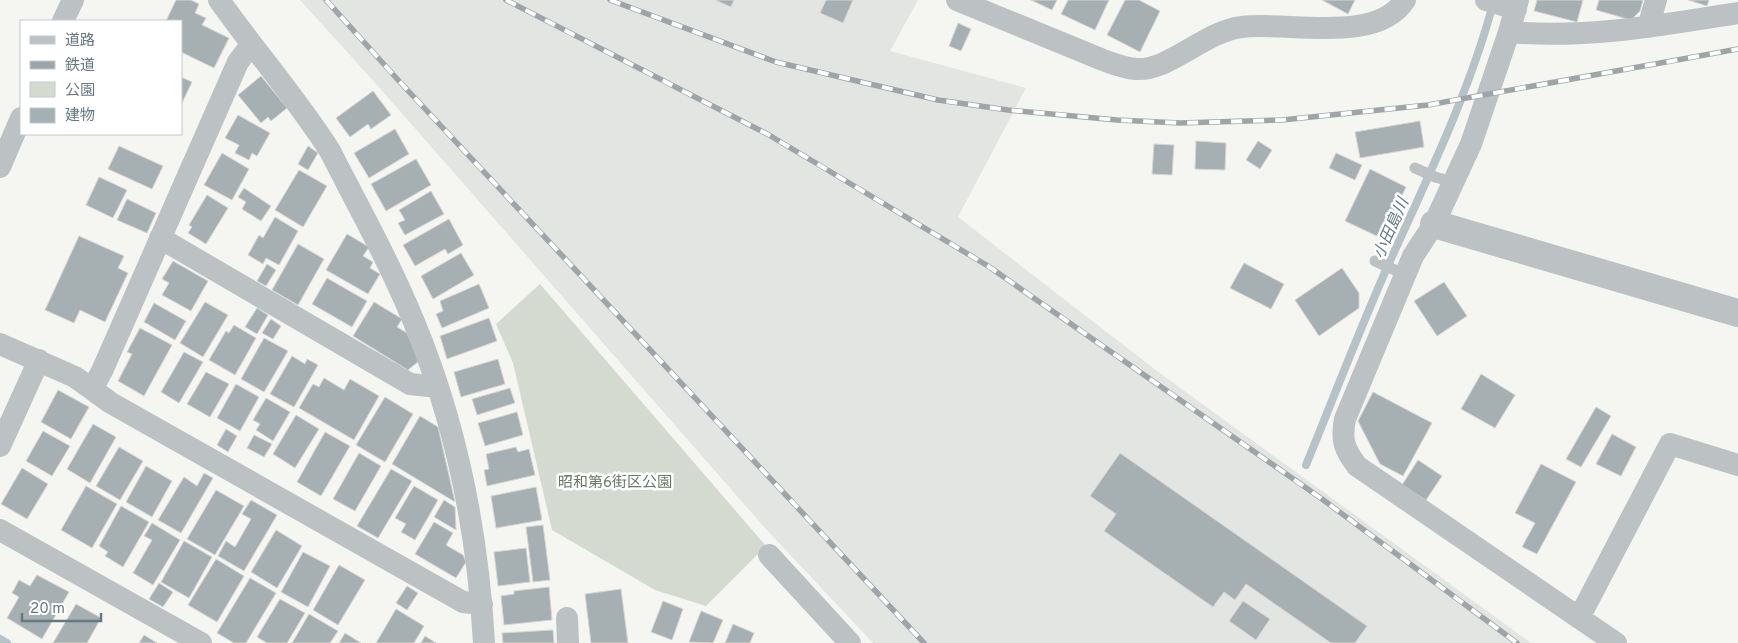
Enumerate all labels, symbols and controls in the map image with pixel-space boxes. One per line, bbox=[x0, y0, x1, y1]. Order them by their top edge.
legend bbox=[20, 20, 182, 135]
text: 道路 bbox=[65, 32, 95, 51]
text: 鉄道 bbox=[65, 57, 95, 76]
text: 公園 bbox=[65, 82, 95, 101]
text: 建物 bbox=[65, 107, 95, 126]
water label: 小田島川 bbox=[1370, 194, 1415, 262]
park label: 昭和第6街区公園 bbox=[558, 474, 672, 493]
scale bar bbox=[22, 590, 101, 622]
text: 20 m bbox=[30, 600, 65, 619]

